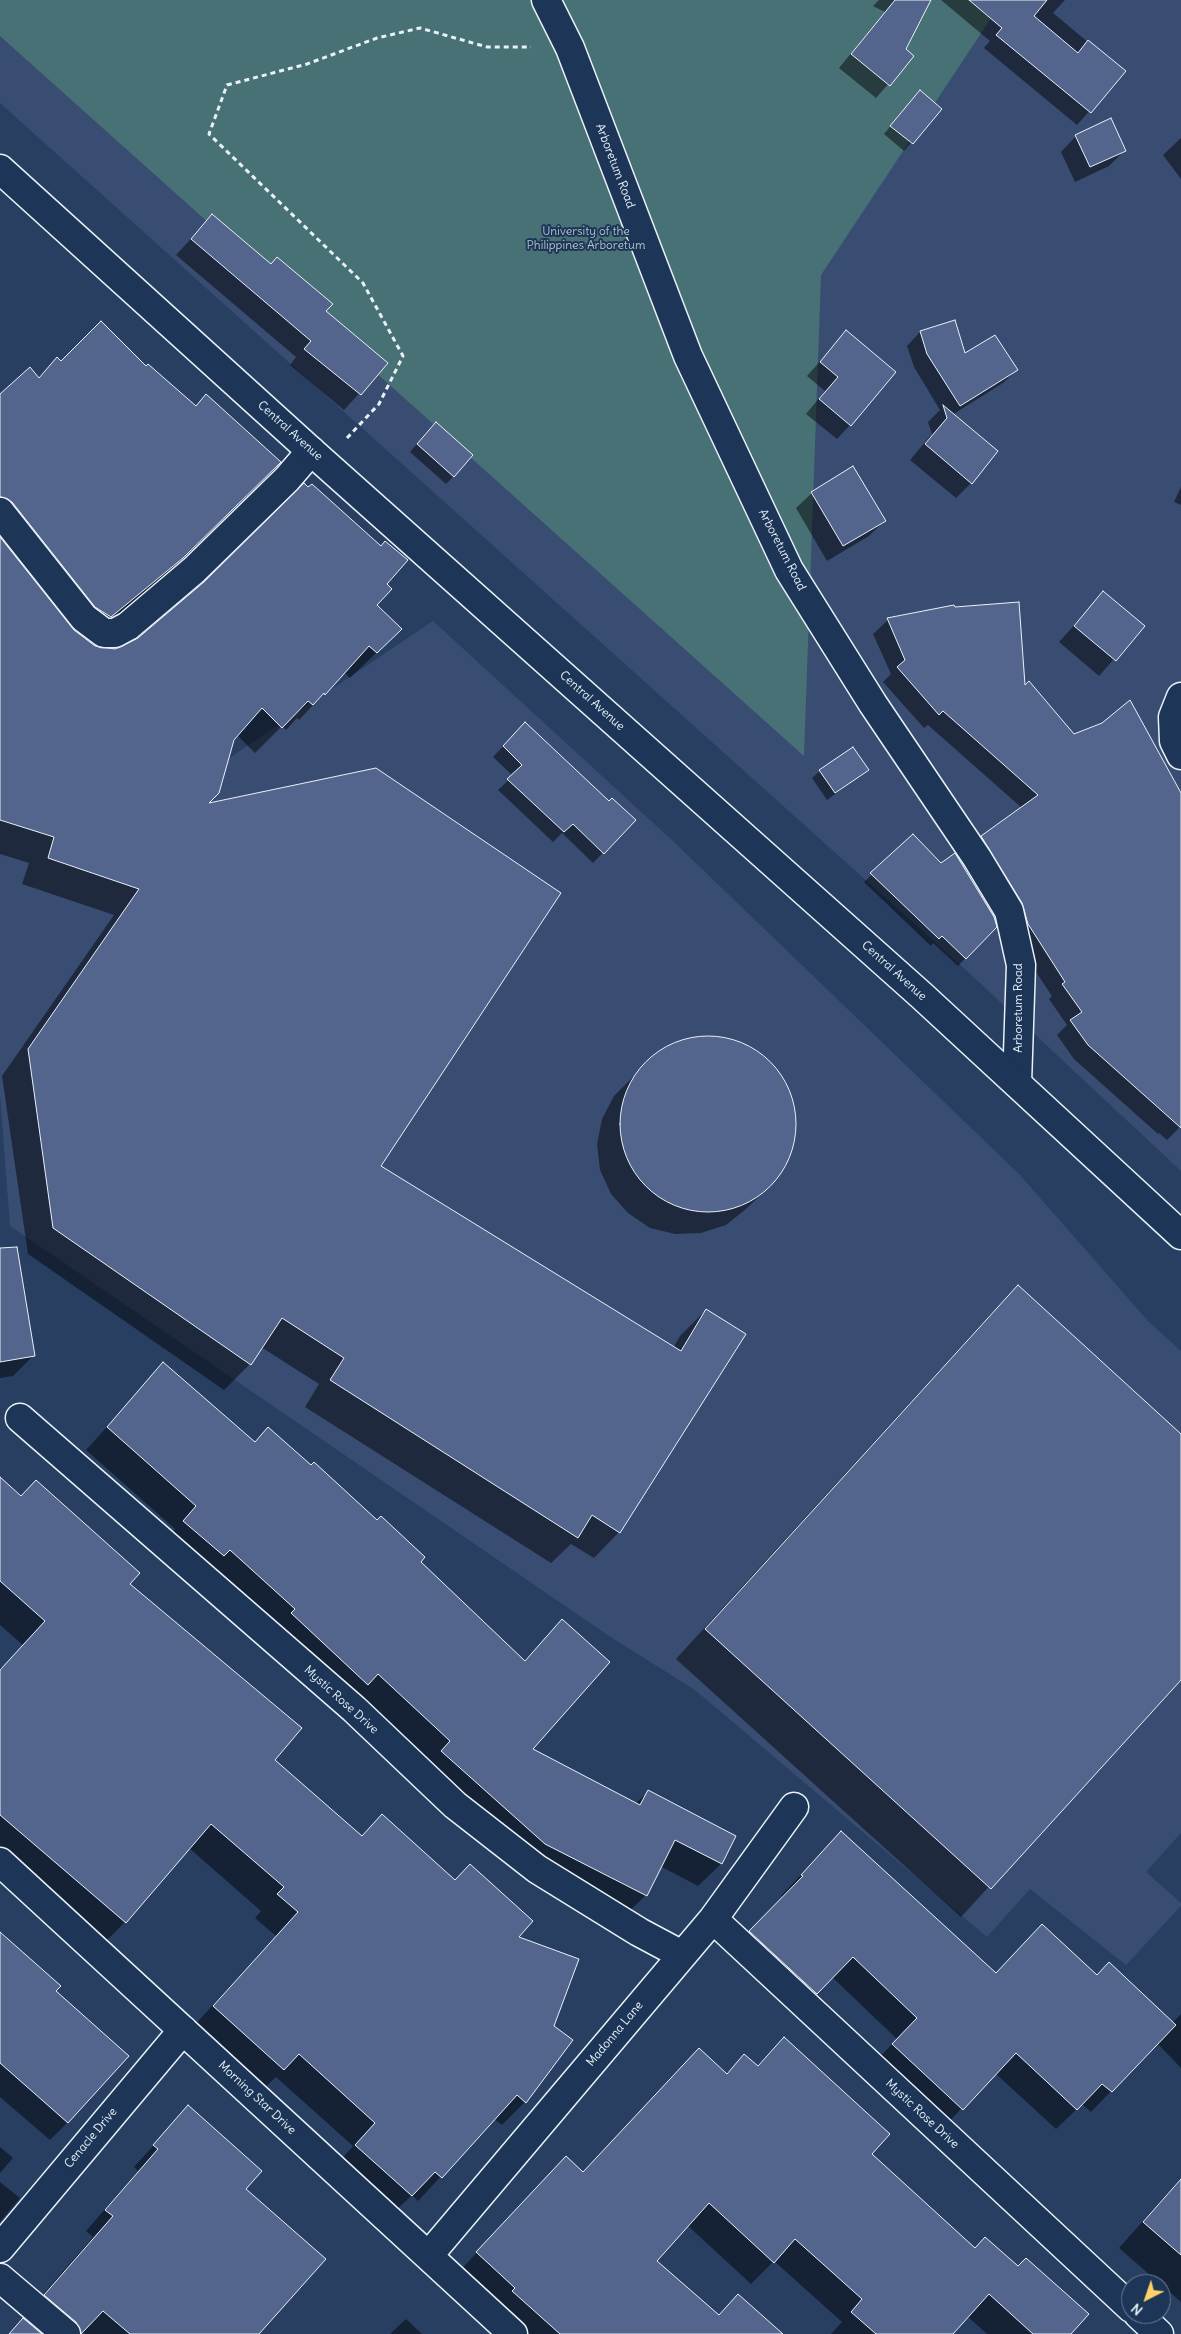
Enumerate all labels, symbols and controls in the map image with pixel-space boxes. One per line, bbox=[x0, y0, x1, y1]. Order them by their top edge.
street label: Arboretum Road bbox=[592, 122, 638, 210]
park label: University of the Philippines Arboretum bbox=[527, 225, 645, 253]
street label: Central Avenue bbox=[255, 398, 325, 464]
street label: Arboretum Road bbox=[755, 507, 809, 593]
street label: Central Avenue bbox=[557, 668, 627, 734]
street label: Central Avenue bbox=[859, 938, 929, 1004]
street label: Arboretum Road bbox=[1012, 963, 1026, 1053]
street label: Mystic Rose Drive bbox=[301, 1663, 381, 1737]
street label: Madonna Lane bbox=[584, 1999, 646, 2069]
street label: Morning Star Drive bbox=[215, 2058, 299, 2138]
street label: Mystic Rose Drive bbox=[882, 2076, 962, 2152]
street label: Cenacle Drive bbox=[62, 2105, 120, 2171]
north arrow bbox=[1121, 2274, 1171, 2324]
text: N bbox=[1127, 2300, 1146, 2320]

